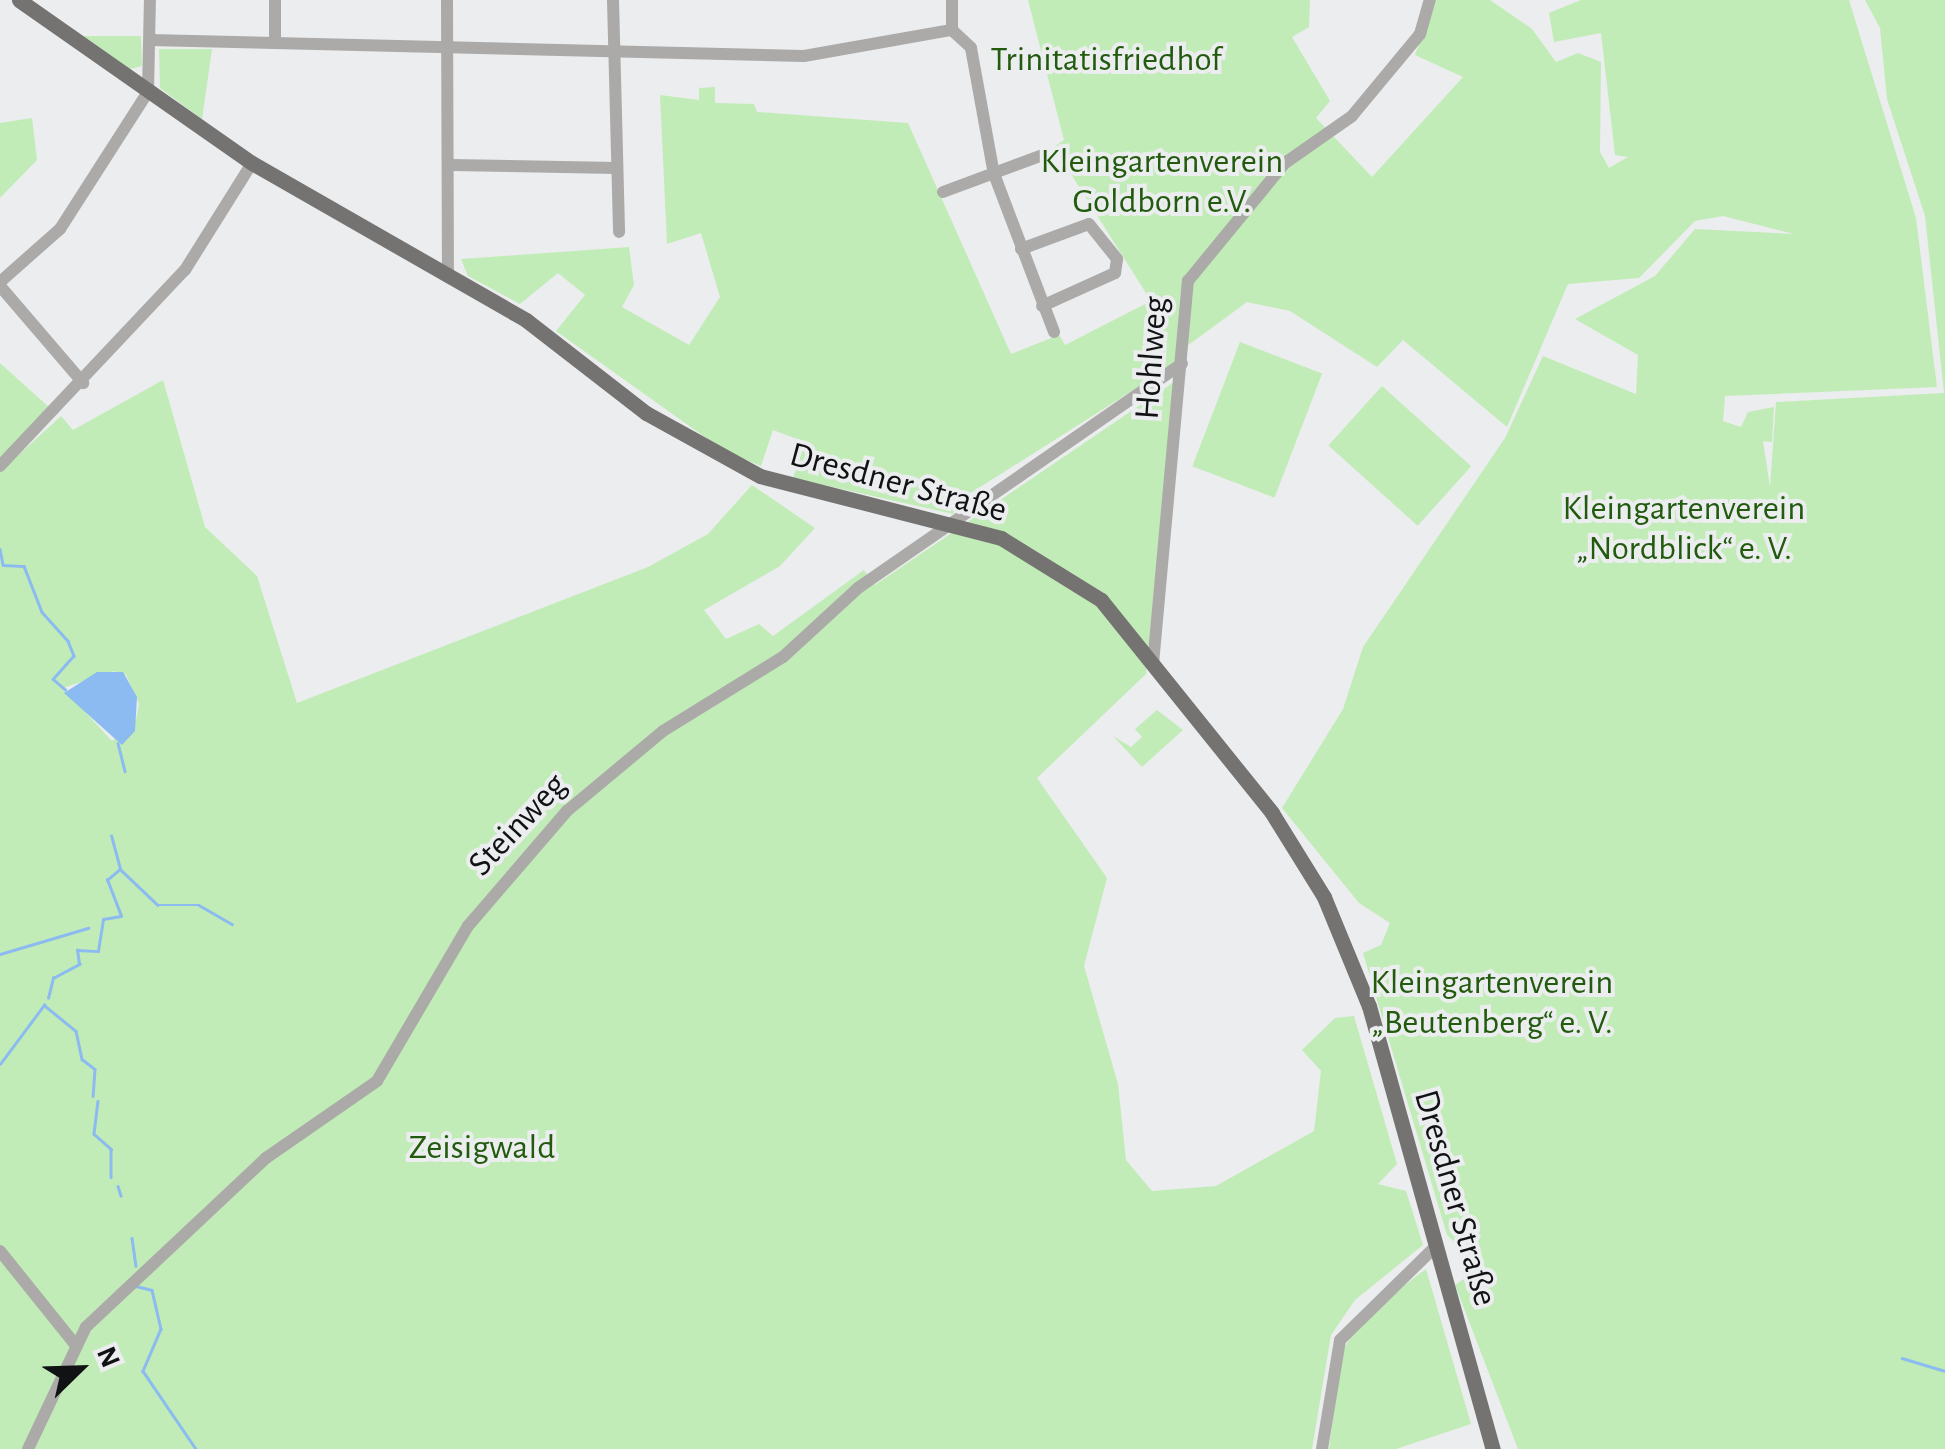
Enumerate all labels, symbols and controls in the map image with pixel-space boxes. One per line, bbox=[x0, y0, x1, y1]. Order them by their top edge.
park label: Trinitatisfriedhof bbox=[990, 39, 1222, 81]
park label: Kleingartenverein Goldborn e.V. bbox=[1041, 141, 1283, 223]
street label: Hohlweg bbox=[1127, 295, 1177, 421]
street label: Dresdner Straße bbox=[785, 434, 1011, 532]
park label: Kleingartenverein „Nordblick“ e. V. bbox=[1563, 488, 1805, 570]
street label: Steinweg bbox=[460, 765, 576, 885]
park label: Kleingartenverein „Beutenberg“ e. V. bbox=[1371, 962, 1613, 1044]
street label: Dresdner Straße bbox=[1404, 1085, 1506, 1311]
park label: Zeisigwald bbox=[409, 1127, 555, 1169]
north arrow bbox=[30, 1319, 130, 1419]
text: N bbox=[91, 1343, 124, 1372]

